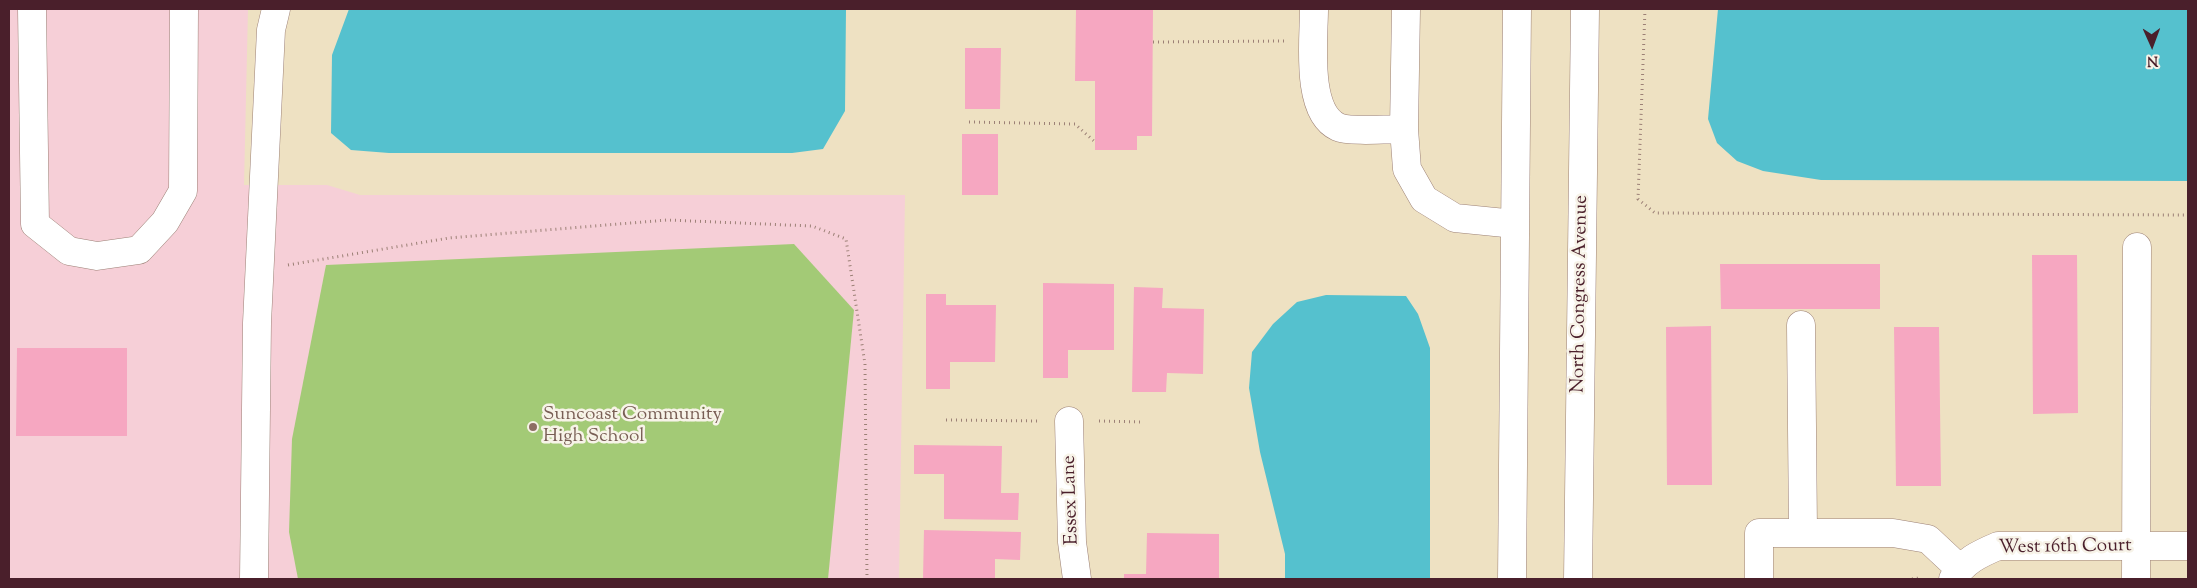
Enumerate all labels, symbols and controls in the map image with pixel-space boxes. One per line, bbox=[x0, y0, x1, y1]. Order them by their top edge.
north arrow bbox=[2127, 20, 2177, 70]
text: N bbox=[2147, 50, 2158, 70]
street label: North Congress Avenue bbox=[1568, 195, 1594, 393]
place label: Suncoast Community High School bbox=[543, 405, 722, 449]
marker: Suncoast Community High School bbox=[527, 421, 539, 433]
street label: Essex Lane bbox=[1059, 455, 1085, 545]
street label: West 16th Court bbox=[1998, 535, 2132, 561]

